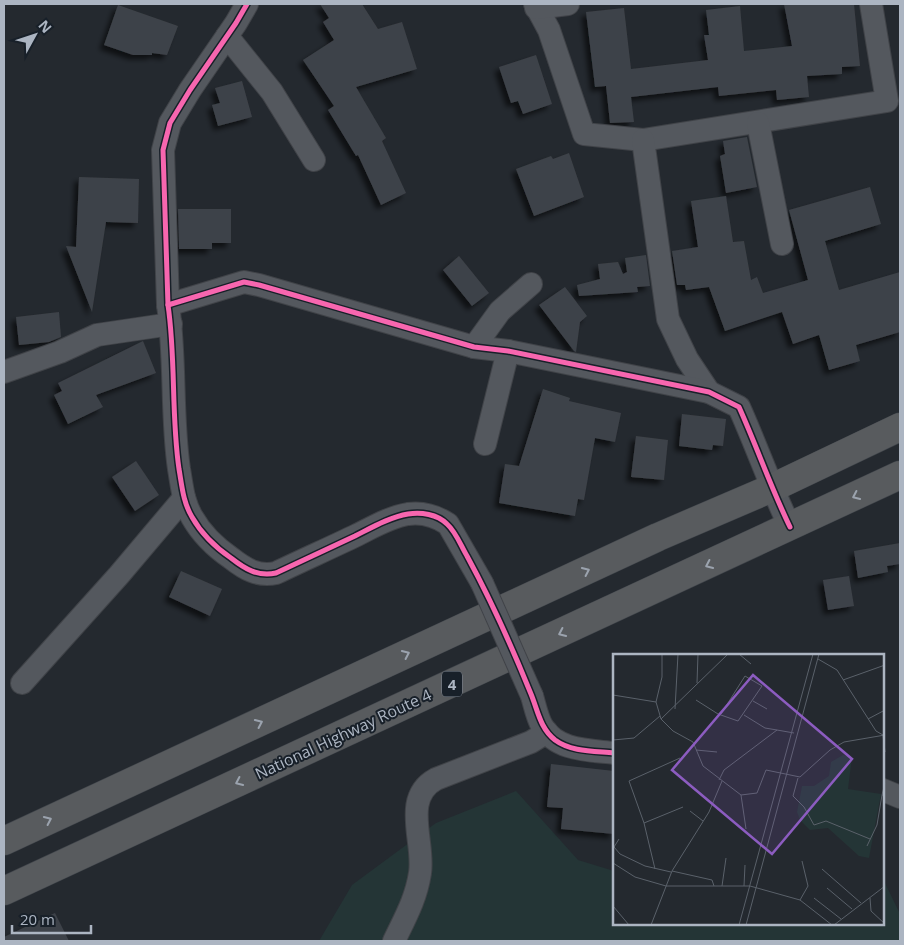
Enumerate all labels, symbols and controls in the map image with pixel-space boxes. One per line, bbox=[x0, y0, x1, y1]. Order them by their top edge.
north arrow bbox=[10, 10, 60, 60]
text: N bbox=[34, 16, 56, 37]
one-way arrow bbox=[852, 490, 861, 500]
one-way arrow bbox=[705, 558, 714, 569]
one-way arrow bbox=[580, 567, 589, 577]
one-way arrow bbox=[558, 627, 567, 637]
one-way arrow bbox=[401, 650, 410, 660]
inset map bbox=[613, 654, 884, 925]
road number: 4 bbox=[442, 672, 462, 696]
street label: National Highway Route 4 bbox=[251, 683, 435, 785]
one-way arrow bbox=[254, 718, 263, 729]
one-way arrow bbox=[235, 776, 244, 787]
one-way arrow bbox=[43, 816, 52, 826]
scale bar bbox=[12, 902, 91, 934]
text: 20 m bbox=[20, 909, 55, 929]

